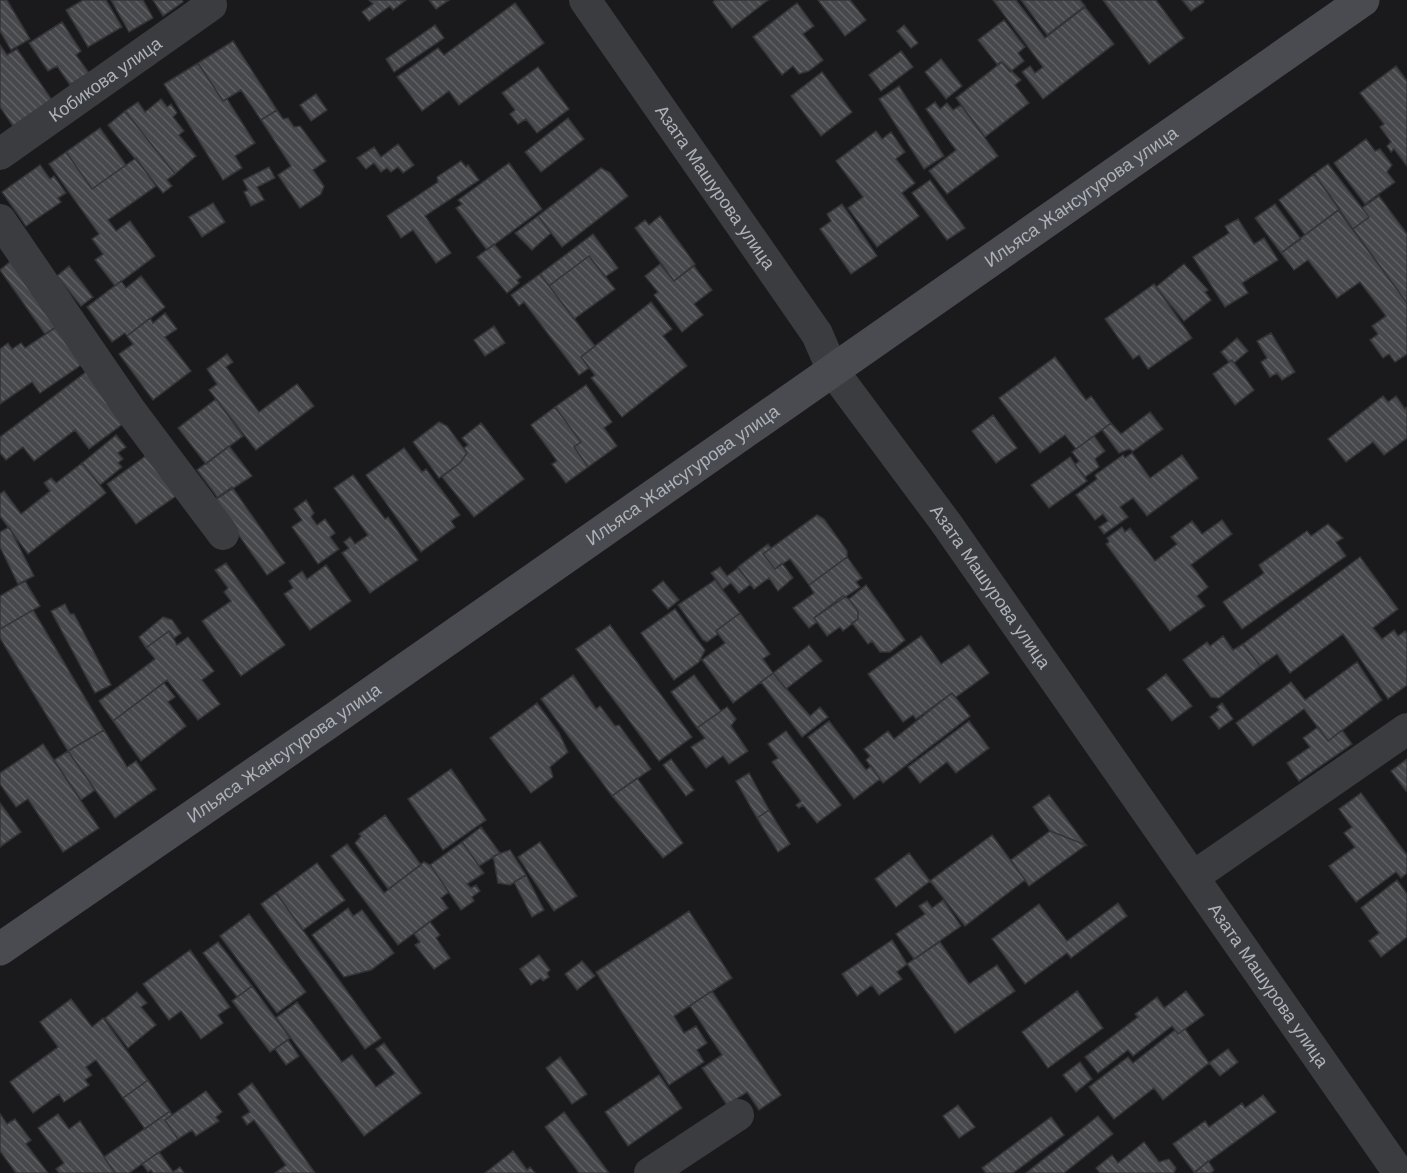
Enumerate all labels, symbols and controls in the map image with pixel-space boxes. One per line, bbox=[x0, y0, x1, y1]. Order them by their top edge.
street label: Кобикова улица bbox=[45, 33, 166, 126]
street label: Азата Машурова улица bbox=[651, 101, 780, 274]
street label: Ильяса Жансугурова улица bbox=[981, 122, 1182, 271]
street label: Ильяса Жансугурова улица bbox=[582, 400, 784, 550]
street label: Азата Машурова улица bbox=[926, 501, 1055, 673]
street label: Ильяса Жансугурова улица bbox=[183, 679, 385, 827]
street label: Азата Машурова улица bbox=[1204, 900, 1333, 1072]

